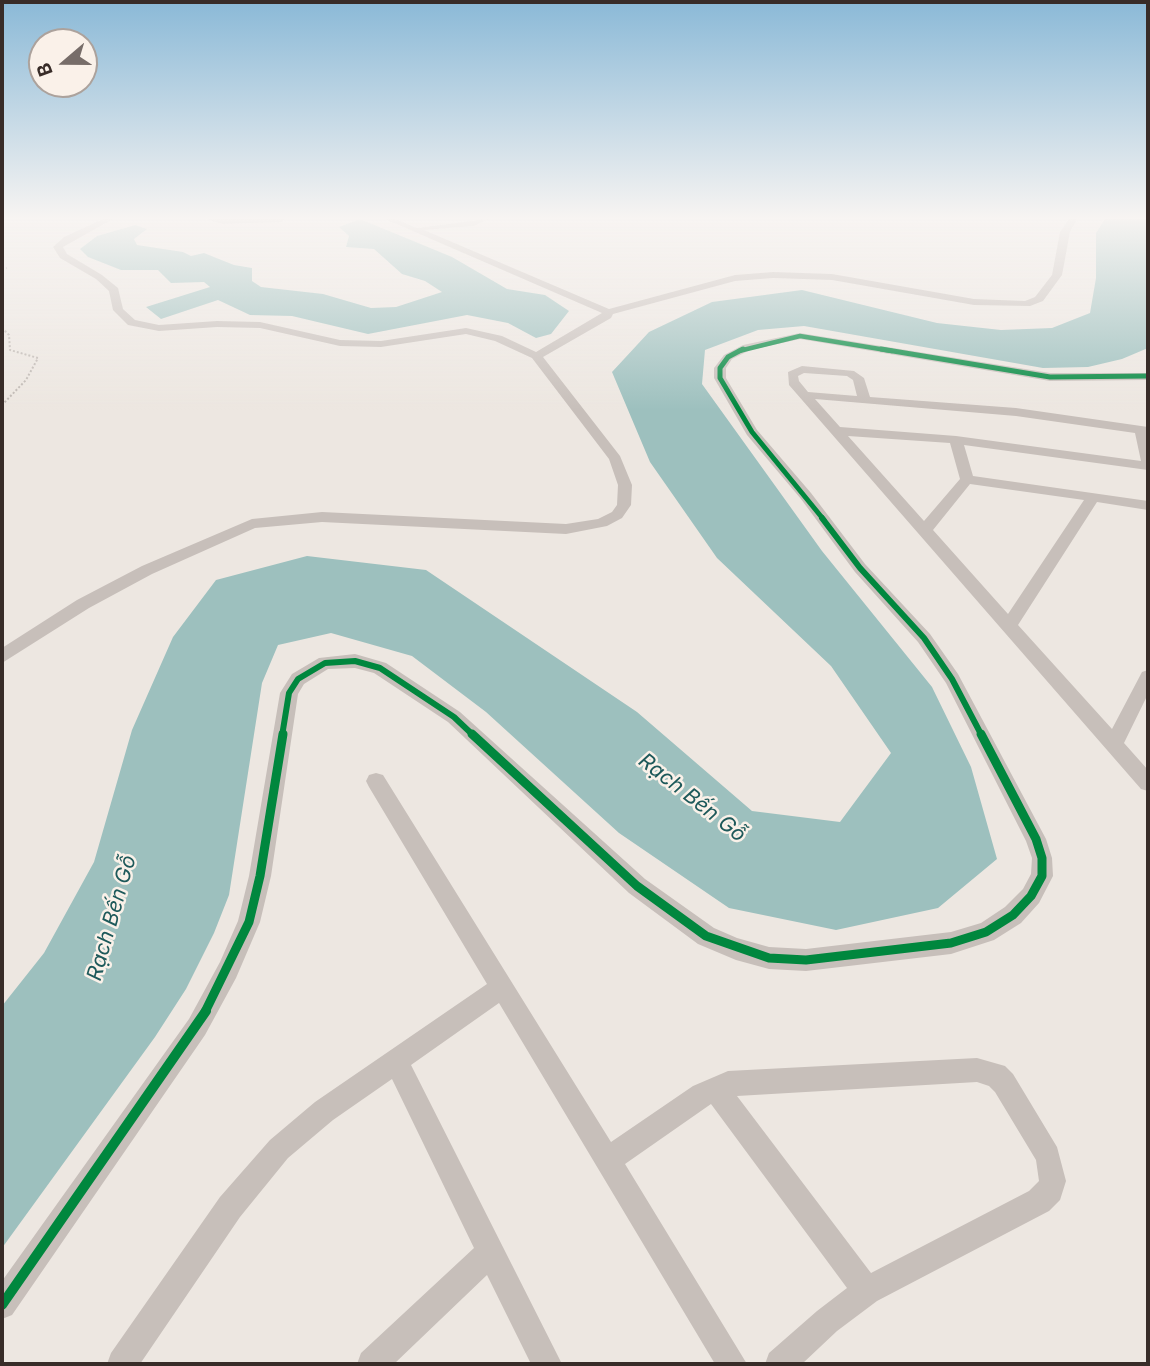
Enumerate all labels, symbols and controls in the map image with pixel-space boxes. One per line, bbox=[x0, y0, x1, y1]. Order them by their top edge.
north arrow bbox=[28, 28, 98, 98]
text: B bbox=[32, 60, 58, 80]
water label: Rạch Bến Gỗ bbox=[633, 748, 751, 848]
water label: Rạch Bến Gỗ bbox=[82, 853, 142, 983]

